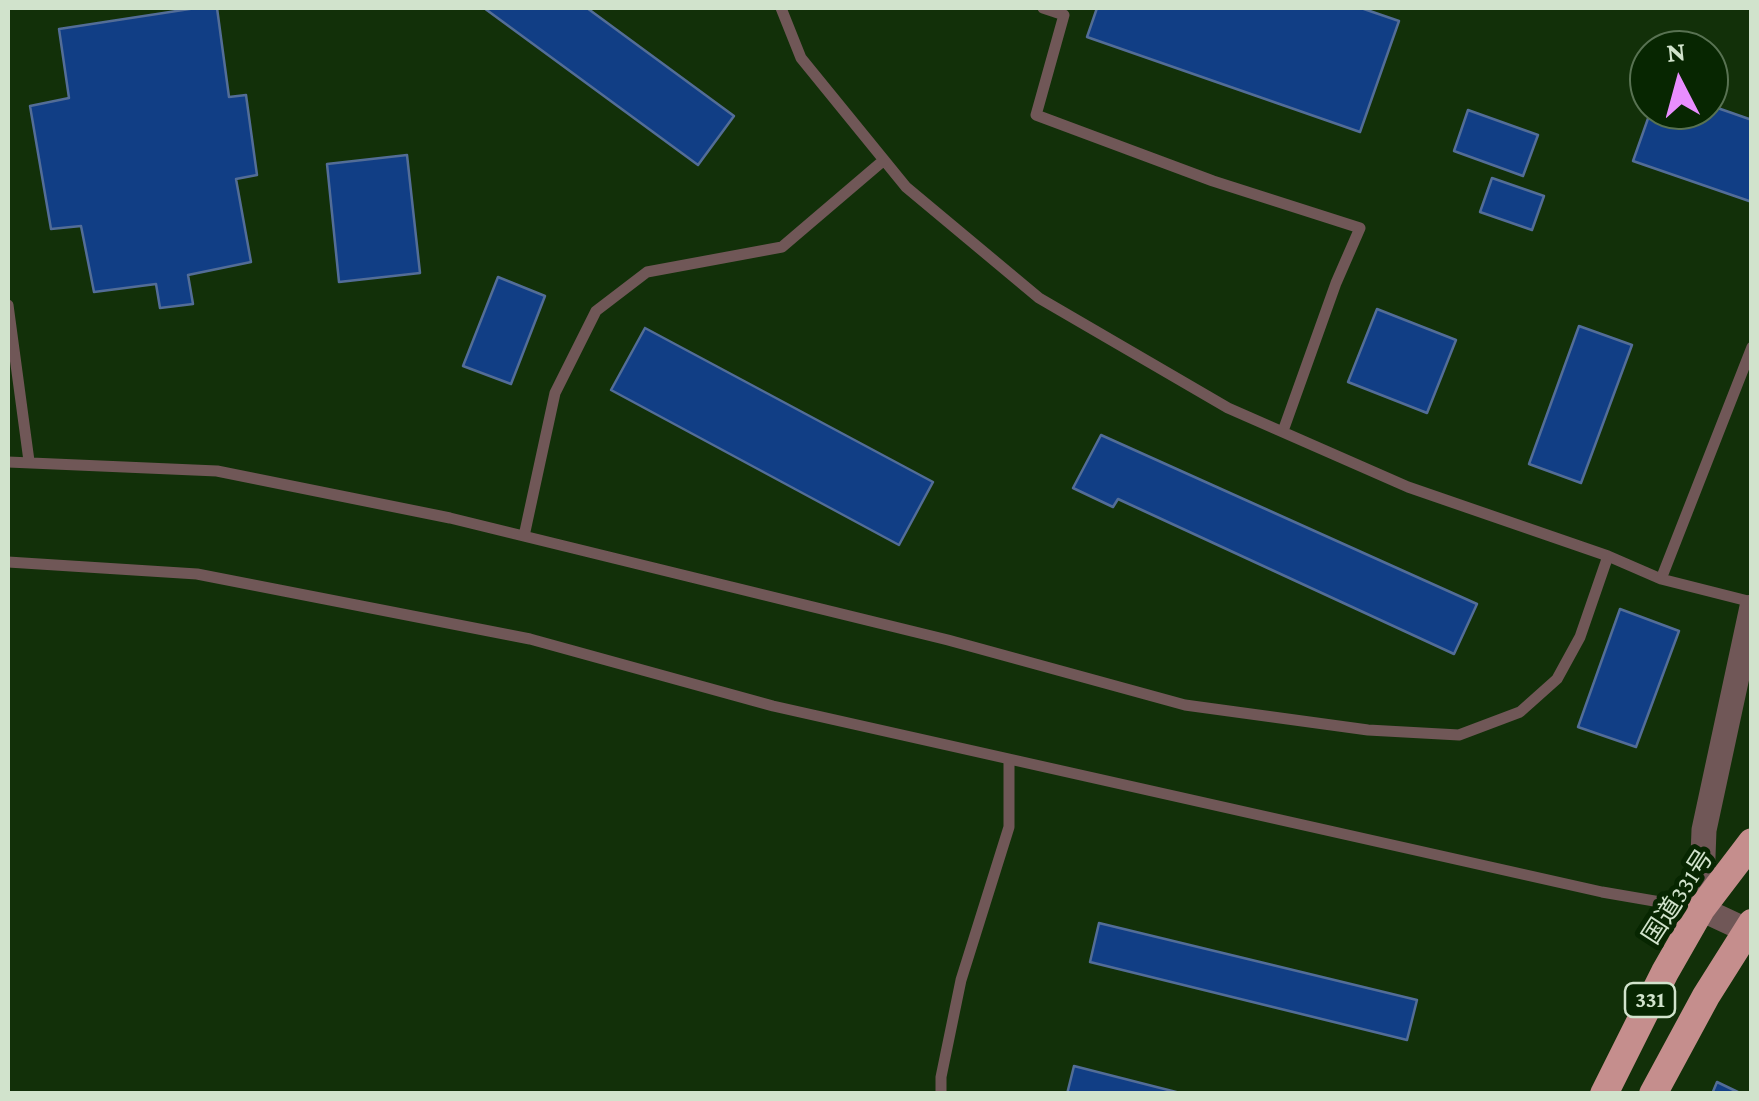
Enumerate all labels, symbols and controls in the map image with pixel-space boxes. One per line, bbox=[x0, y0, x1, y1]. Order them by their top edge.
north arrow bbox=[1629, 30, 1729, 130]
text: N bbox=[1665, 35, 1687, 68]
street label: 国道331号 bbox=[1636, 844, 1720, 950]
road number: 331 bbox=[1625, 983, 1675, 1017]

